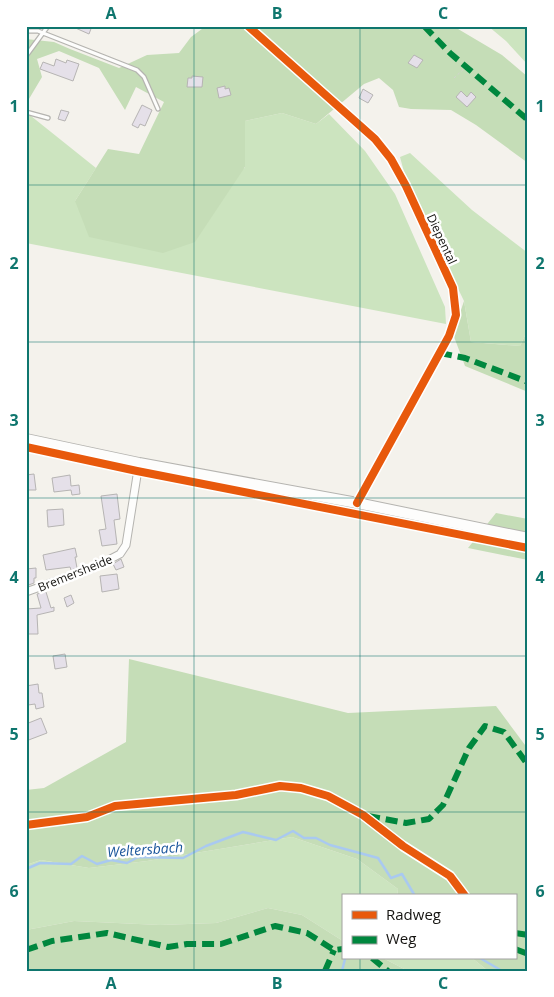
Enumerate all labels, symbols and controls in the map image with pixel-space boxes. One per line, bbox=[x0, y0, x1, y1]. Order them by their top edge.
text: A bbox=[105, 2, 117, 24]
text: B bbox=[272, 2, 282, 24]
text: C bbox=[438, 2, 448, 24]
text: 1 bbox=[9, 95, 19, 117]
text: 1 bbox=[535, 95, 545, 117]
street label: Diepental bbox=[423, 211, 461, 267]
text: 2 bbox=[9, 252, 19, 274]
text: 2 bbox=[535, 252, 545, 274]
text: 3 bbox=[9, 409, 19, 431]
text: 3 bbox=[535, 409, 545, 431]
street label: Bremersheide bbox=[35, 550, 115, 596]
text: 4 bbox=[9, 566, 19, 588]
text: 4 bbox=[535, 566, 545, 588]
text: 5 bbox=[9, 723, 19, 745]
text: 5 bbox=[535, 723, 545, 745]
water label: Weltersbach bbox=[106, 837, 184, 861]
text: 6 bbox=[9, 880, 19, 902]
text: 6 bbox=[535, 880, 545, 902]
legend bbox=[342, 894, 516, 960]
text: Radweg bbox=[386, 904, 441, 924]
text: Weg bbox=[386, 928, 416, 948]
text: A bbox=[105, 972, 117, 994]
text: B bbox=[272, 972, 282, 994]
text: C bbox=[438, 972, 448, 994]

